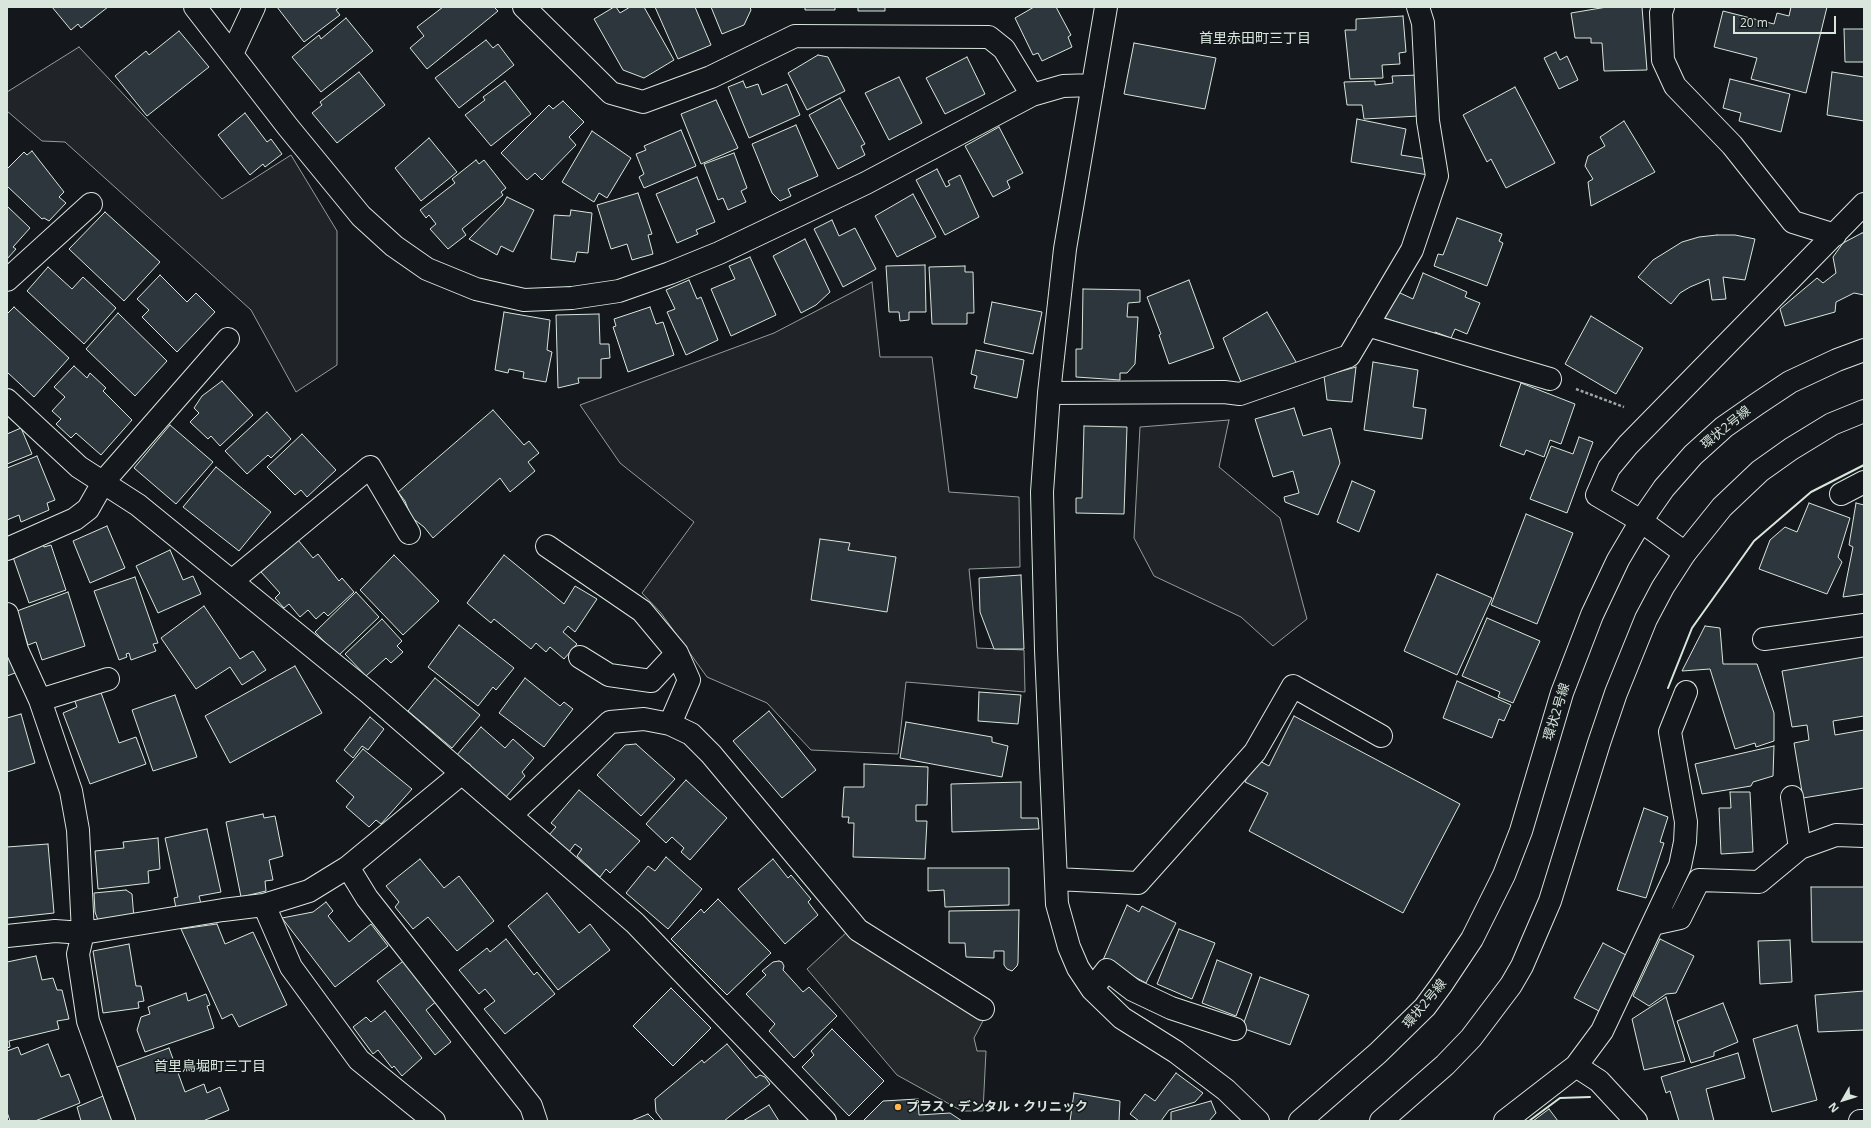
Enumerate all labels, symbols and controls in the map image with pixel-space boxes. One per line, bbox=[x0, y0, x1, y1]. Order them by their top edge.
scale bar bbox=[1735, 8, 1838, 34]
text: 20 m bbox=[1740, 14, 1768, 31]
district label: 首里赤田町三丁目 bbox=[1199, 31, 1311, 47]
street label: 環状2号線 bbox=[1698, 403, 1754, 453]
street label: 環状2号線 bbox=[1541, 681, 1573, 743]
street label: 環状2号線 bbox=[1400, 976, 1450, 1032]
district label: 首里鳥堀町三丁目 bbox=[154, 1059, 266, 1075]
north arrow bbox=[1823, 1080, 1863, 1120]
place label: プラス・デンタル・クリニック bbox=[906, 1099, 1088, 1115]
text: N bbox=[1825, 1100, 1842, 1116]
marker: プラス・デンタル・クリニック bbox=[893, 1102, 903, 1112]

